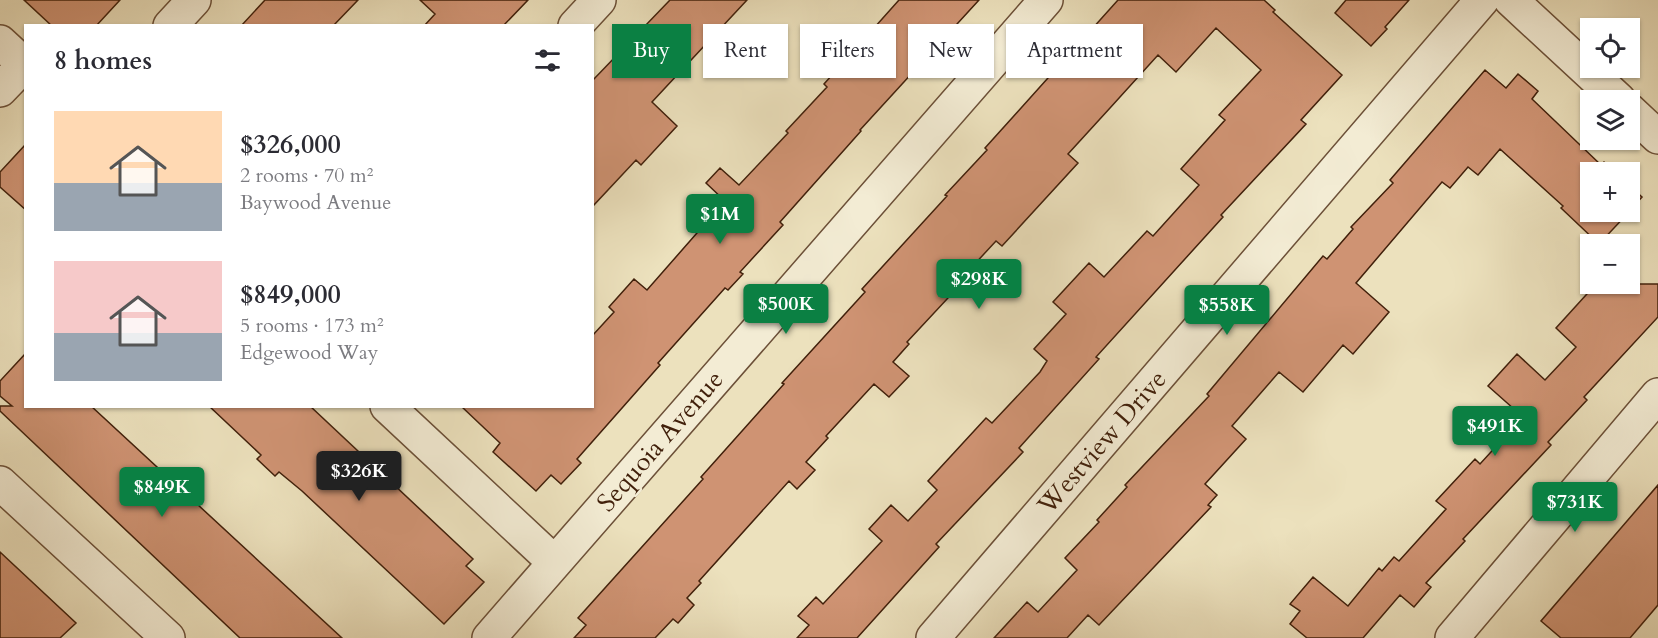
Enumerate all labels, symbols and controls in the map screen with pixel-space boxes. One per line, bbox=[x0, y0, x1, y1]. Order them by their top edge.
map controls bbox=[1580, 18, 1640, 294]
button: locate bbox=[1580, 18, 1640, 78]
chip: Buy bbox=[612, 24, 691, 78]
chip: Rent bbox=[703, 24, 788, 78]
chip: Filters bbox=[800, 24, 896, 78]
chip: New bbox=[908, 24, 994, 78]
chip: Apartment bbox=[1006, 24, 1143, 78]
text: 8 homes bbox=[54, 43, 152, 78]
icon: filters bbox=[531, 44, 564, 77]
button: layers bbox=[1580, 90, 1640, 150]
text: $326,000 bbox=[240, 127, 341, 162]
icon: home bbox=[102, 135, 174, 207]
text: 2 rooms · 70 m² bbox=[240, 162, 373, 189]
button: + bbox=[1580, 162, 1640, 222]
text: Baywood Avenue bbox=[240, 189, 391, 216]
pin: $1M bbox=[691, 194, 749, 245]
text: $1M bbox=[700, 200, 740, 227]
button: − bbox=[1580, 234, 1640, 294]
pin: $298K bbox=[937, 259, 1021, 310]
text: $298K bbox=[950, 265, 1008, 292]
text: $849,000 bbox=[240, 277, 341, 312]
pin: $500K bbox=[744, 284, 828, 335]
icon: home bbox=[102, 285, 174, 357]
pin: $558K bbox=[1185, 285, 1269, 336]
text: $500K bbox=[757, 290, 815, 317]
text: $558K bbox=[1198, 291, 1256, 318]
text: 5 rooms · 173 m² bbox=[240, 312, 384, 339]
text: Edgewood Way bbox=[240, 339, 378, 366]
street label: Westview Drive bbox=[1029, 362, 1174, 522]
street label: Sequoia Avenue bbox=[589, 363, 731, 519]
pin: $491K bbox=[1453, 406, 1537, 457]
text: $491K bbox=[1466, 412, 1524, 439]
pin: $326K bbox=[317, 451, 401, 502]
text: $326K bbox=[330, 457, 388, 484]
pin: $849K bbox=[120, 467, 204, 518]
text: $849K bbox=[133, 473, 191, 500]
pin: $731K bbox=[1533, 482, 1617, 533]
text: $731K bbox=[1546, 488, 1604, 515]

